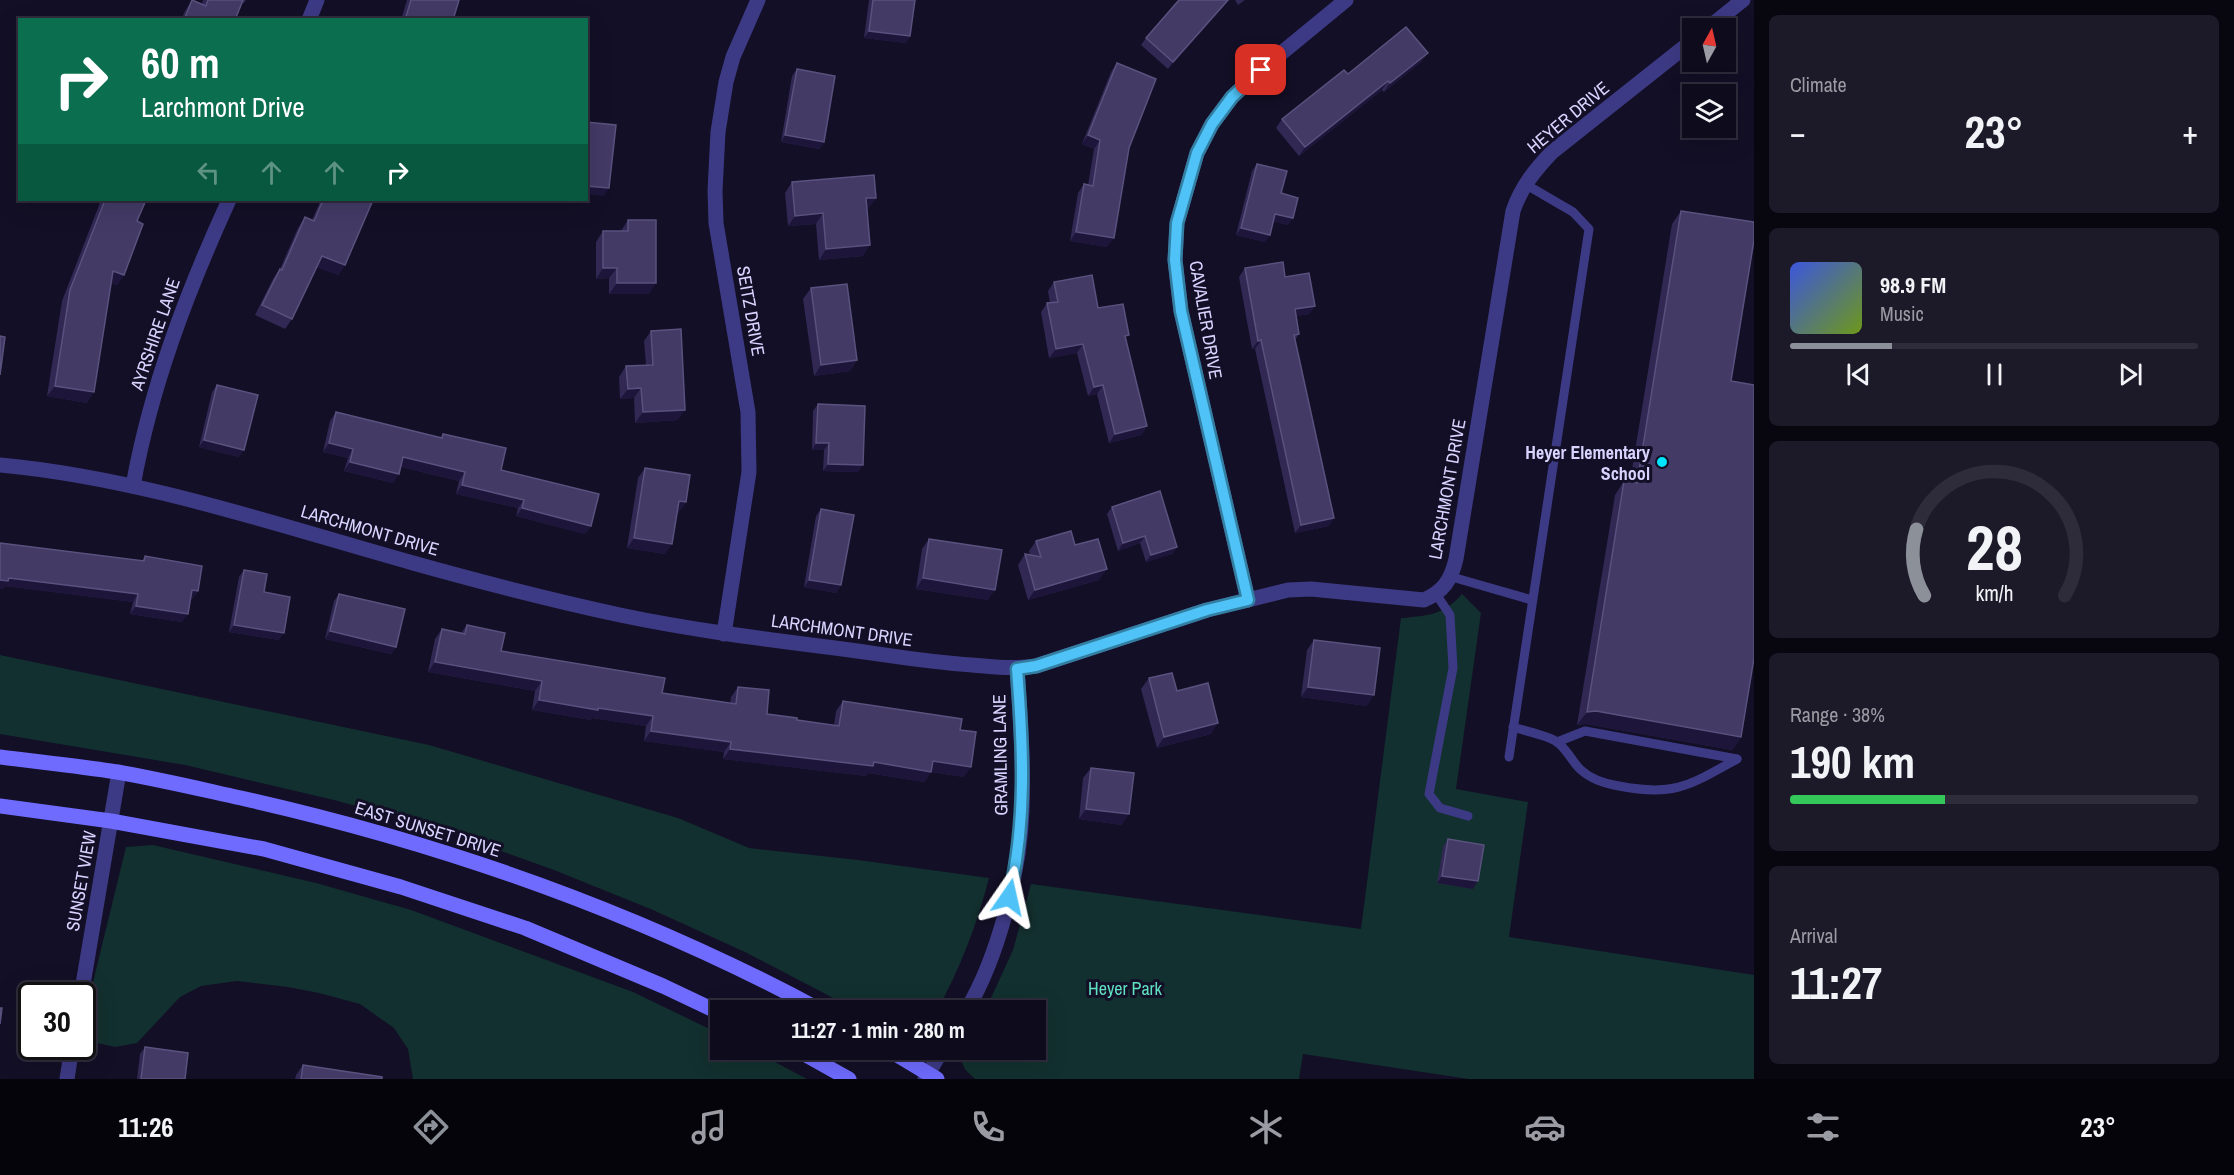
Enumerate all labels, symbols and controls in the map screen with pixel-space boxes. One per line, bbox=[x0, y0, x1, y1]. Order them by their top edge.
north arrow bbox=[1682, 18, 1736, 72]
map controls bbox=[1682, 18, 1736, 138]
text: 60 m bbox=[141, 35, 220, 91]
icon: right bbox=[42, 42, 120, 120]
pin bbox=[1235, 44, 1286, 95]
icon: arrive bbox=[1244, 53, 1277, 86]
text: Climate bbox=[1790, 71, 1847, 98]
street label: HEYER DRIVE bbox=[1522, 75, 1614, 159]
button: layers bbox=[1682, 84, 1736, 138]
text: Larchmont Drive bbox=[141, 89, 305, 125]
text: 23° bbox=[1964, 101, 2024, 162]
text: − bbox=[1790, 110, 1806, 154]
text: + bbox=[2182, 110, 2198, 154]
icon: left bbox=[192, 156, 225, 189]
icon: ahead bbox=[255, 156, 288, 189]
icon: ahead bbox=[318, 156, 351, 189]
icon: right bbox=[381, 156, 414, 189]
street label: CAVALIER DRIVE bbox=[1183, 259, 1229, 381]
street label: SEITZ DRIVE bbox=[731, 264, 771, 358]
text: 98.9 FM bbox=[1880, 270, 1946, 300]
street label: AYRSHIRE LANE bbox=[124, 275, 186, 394]
text: Music bbox=[1880, 300, 1924, 327]
icon: previous bbox=[1842, 358, 1875, 391]
icon: pause bbox=[1978, 358, 2011, 391]
icon: next bbox=[2114, 358, 2147, 391]
street label: LARCHMONT DRIVE bbox=[1422, 417, 1472, 561]
place label: Heyer Elementary School bbox=[1525, 440, 1651, 486]
marker: Heyer Elementary School bbox=[1655, 455, 1669, 469]
street label: LARCHMONT DRIVE bbox=[298, 498, 442, 562]
text: 28 bbox=[1966, 506, 2022, 590]
text: km/h bbox=[1975, 580, 2013, 609]
street label: LARCHMONT DRIVE bbox=[770, 608, 914, 652]
street label: GRAMLING LANE bbox=[986, 694, 1014, 816]
text: Range · 38% bbox=[1790, 701, 1885, 728]
text: 190 km bbox=[1790, 731, 1915, 792]
street label: EAST SUNSET DRIVE bbox=[352, 795, 504, 863]
street label: SUNSET VIEW bbox=[60, 829, 102, 933]
position arrow bbox=[977, 865, 1041, 929]
text: Arrival bbox=[1790, 922, 1837, 949]
text: 11:27 bbox=[1790, 952, 1882, 1013]
park label: Heyer Park bbox=[1088, 976, 1163, 1001]
speed limit sign: 30 bbox=[18, 982, 96, 1060]
text: 11:27 · 1 min · 280 m bbox=[791, 1015, 965, 1045]
icon: directions bbox=[410, 1106, 452, 1148]
icon: music bbox=[688, 1106, 730, 1148]
icon: phone bbox=[967, 1106, 1009, 1148]
icon: climate bbox=[1245, 1106, 1287, 1148]
icon: car bbox=[1524, 1106, 1566, 1148]
icon: filters bbox=[1802, 1106, 1844, 1148]
text: 11:26 bbox=[118, 1109, 174, 1145]
text: 23° bbox=[2080, 1109, 2116, 1145]

